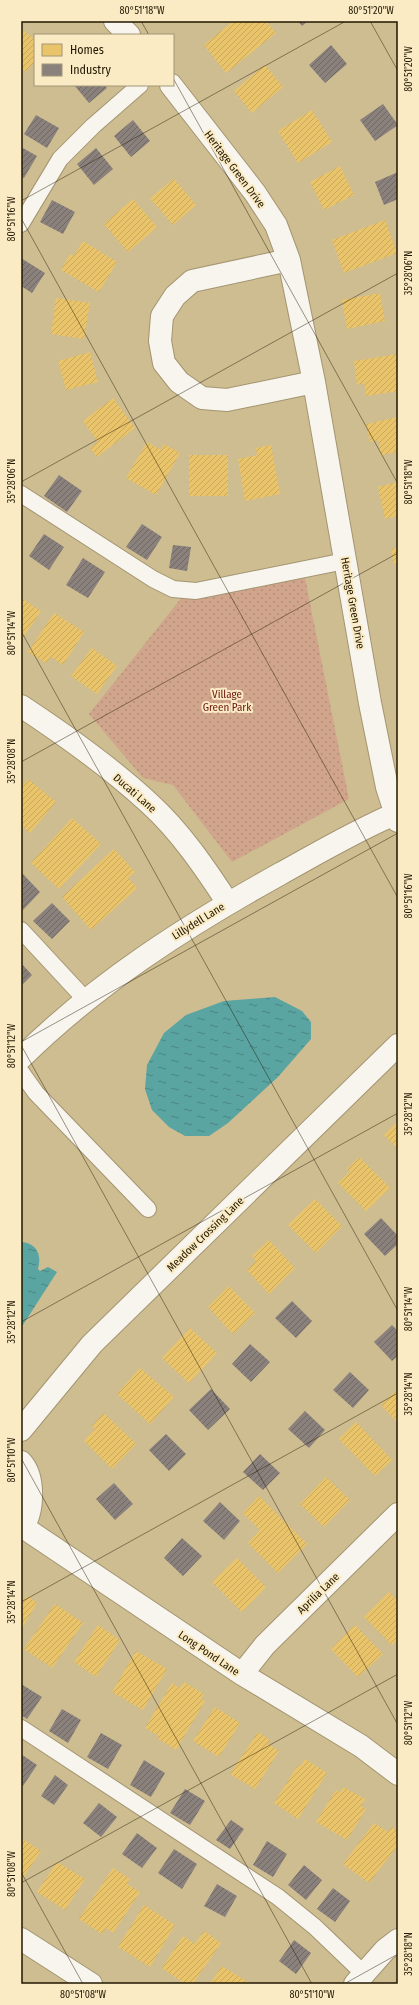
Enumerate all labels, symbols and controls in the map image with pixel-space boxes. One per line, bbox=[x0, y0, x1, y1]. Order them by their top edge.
text: 80°51'18"W bbox=[120, 5, 165, 17]
text: 80°51'20"W bbox=[348, 5, 394, 17]
legend bbox=[34, 34, 174, 86]
text: Homes bbox=[70, 43, 104, 57]
text: 80°51'20"W bbox=[403, 46, 415, 92]
text: Industry bbox=[70, 63, 111, 77]
street label: Heritage Green Drive bbox=[201, 128, 268, 210]
text: 80°51'16"W bbox=[6, 196, 18, 241]
text: 35°28'06"N bbox=[403, 251, 415, 295]
text: 35°28'06"N bbox=[6, 459, 18, 503]
text: 80°51'18"W bbox=[403, 459, 415, 504]
street label: Heritage Green Drive bbox=[338, 556, 367, 650]
text: 80°51'14"W bbox=[6, 610, 18, 655]
park label: Village Green Park bbox=[203, 688, 252, 714]
text: 35°28'08"N bbox=[6, 739, 18, 783]
street label: Ducati Lane bbox=[111, 771, 159, 816]
text: 80°51'16"W bbox=[403, 873, 415, 918]
street label: Lillydell Lane bbox=[170, 900, 227, 943]
text: 80°51'12"W bbox=[6, 1023, 18, 1068]
text: 35°28'12"N bbox=[403, 1092, 415, 1136]
street label: Meadow Crossing Lane bbox=[164, 1194, 246, 1274]
text: 80°51'14"W bbox=[403, 1286, 415, 1331]
text: 35°28'12"N bbox=[6, 1300, 18, 1344]
text: 35°28'14"N bbox=[403, 1372, 415, 1416]
text: 80°51'10"W bbox=[6, 1437, 18, 1483]
street label: Aprilia Lane bbox=[295, 1570, 342, 1617]
text: 35°28'14"N bbox=[6, 1580, 18, 1624]
street label: Long Pond Lane bbox=[176, 1628, 242, 1679]
text: 80°51'12"W bbox=[403, 1700, 415, 1745]
text: 80°51'08"W bbox=[6, 1850, 18, 1897]
text: 35°28'18"N bbox=[403, 1932, 415, 1976]
text: 80°51'08"W bbox=[60, 1989, 107, 2001]
text: 80°51'10"W bbox=[289, 1989, 335, 2001]

